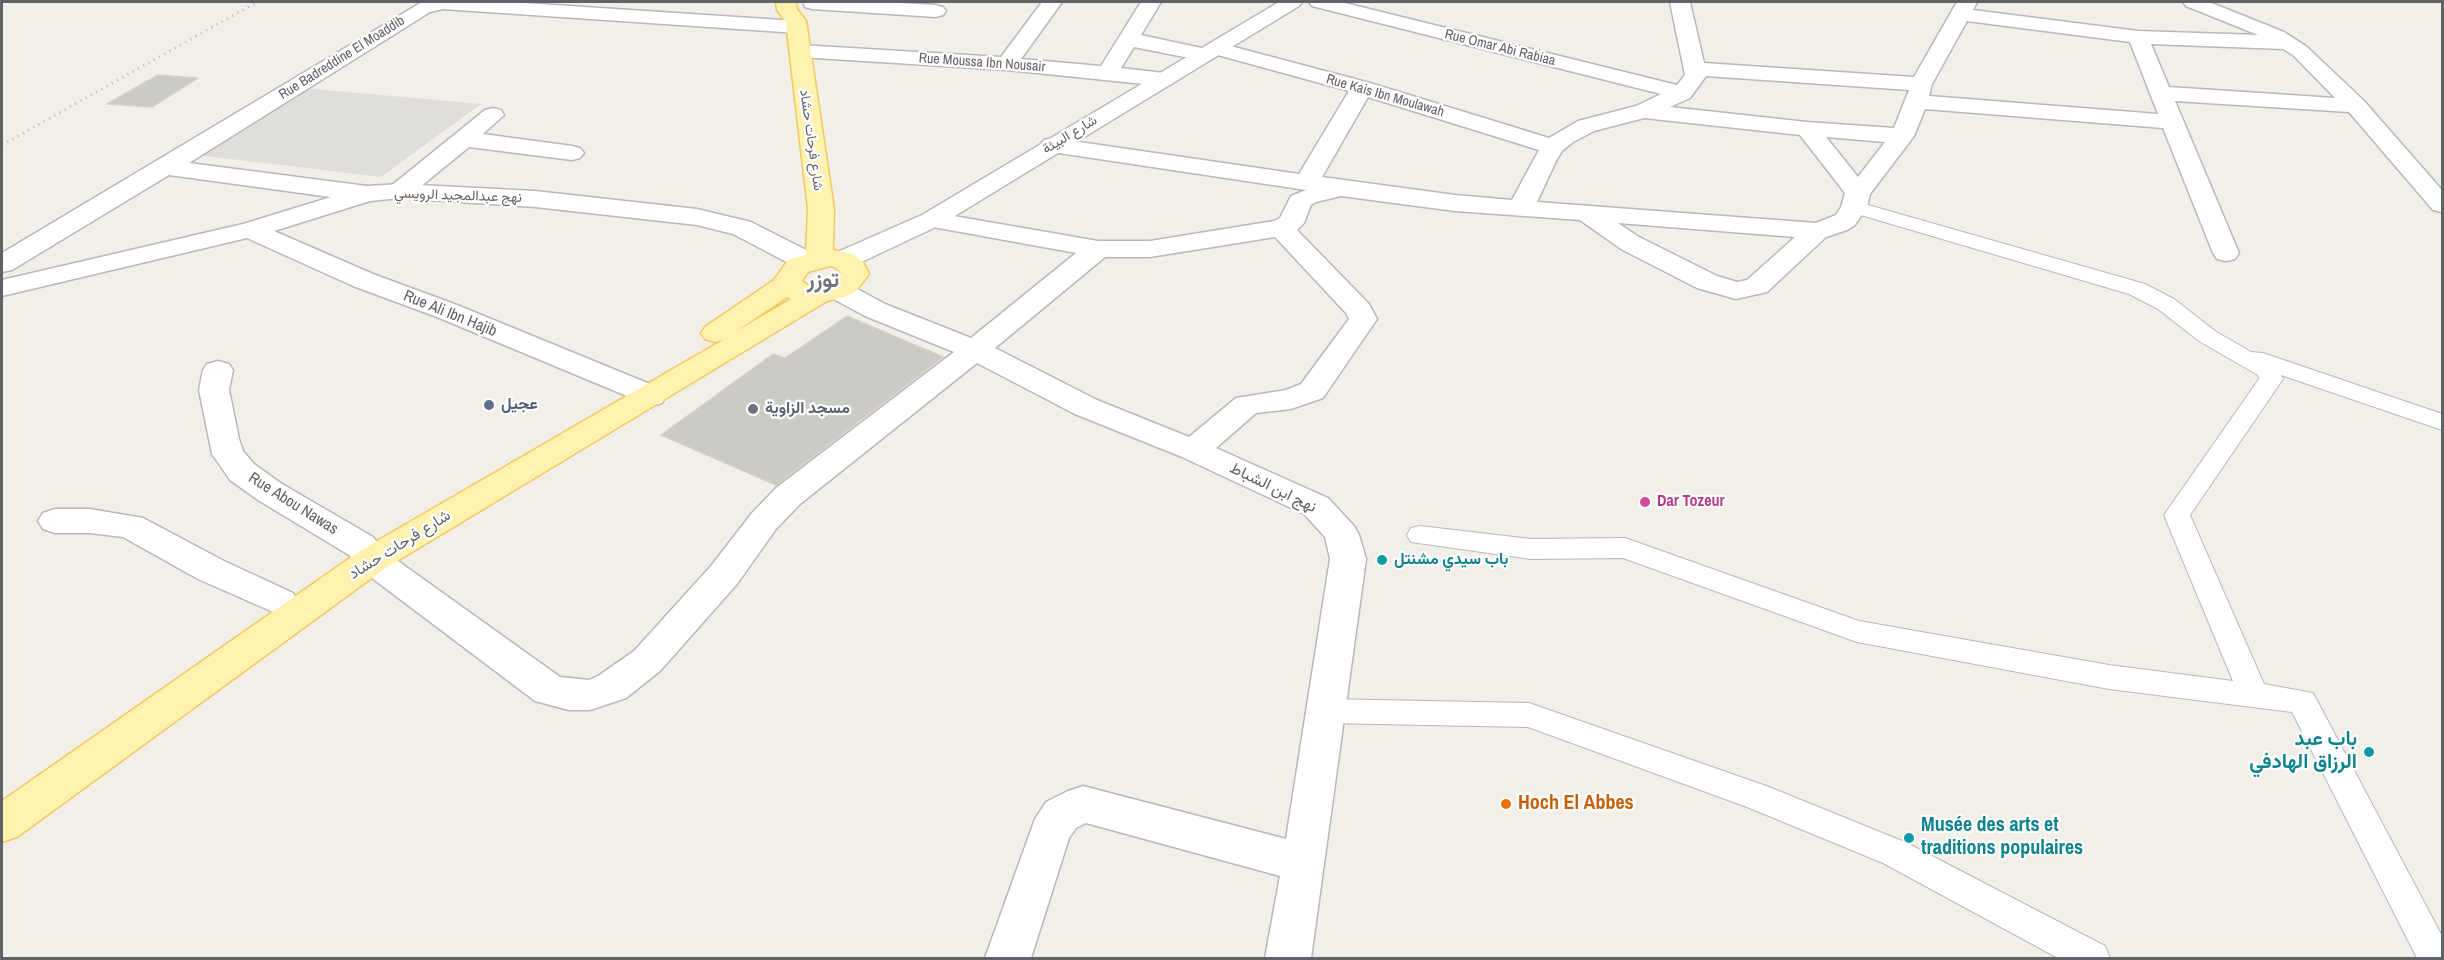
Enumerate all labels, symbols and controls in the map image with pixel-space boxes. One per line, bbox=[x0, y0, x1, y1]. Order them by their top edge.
street label: Rue Badreddine El Moaddib bbox=[276, 12, 408, 104]
street label: Rue Omar Abi Rabiaa bbox=[1443, 26, 1557, 70]
street label: Rue Moussa Ibn Nousair bbox=[918, 50, 1046, 76]
street label: Rue Kais Ibn Moulawah bbox=[1324, 71, 1446, 121]
street label: شارع فرحات حشاد bbox=[796, 88, 826, 192]
street label: شارع البيئة bbox=[1040, 112, 1100, 158]
street label: نهج عبدالمجيد الرويسي bbox=[394, 185, 522, 207]
district label: توزر bbox=[807, 268, 839, 294]
street label: Rue Ali Ibn Hajib bbox=[400, 287, 500, 341]
place label: عجيل bbox=[501, 395, 538, 415]
marker: عجيل bbox=[482, 398, 496, 412]
place label: مسجد الزاوية bbox=[765, 399, 850, 419]
marker: مسجد الزاوية bbox=[746, 402, 760, 416]
street label: نهج ابن الشباط bbox=[1226, 459, 1320, 517]
street label: Rue Abou Nawas bbox=[245, 469, 341, 539]
place label: Dar Tozeur bbox=[1657, 492, 1725, 512]
marker: Dar Tozeur bbox=[1638, 495, 1652, 509]
street label: شارع فرحات حشاد bbox=[345, 506, 455, 584]
place label: باب سيدي مشنتل bbox=[1394, 550, 1508, 570]
marker: باب سيدي مشنتل bbox=[1375, 553, 1389, 567]
place label: باب عبد الرزاق الهادفي bbox=[2249, 728, 2357, 775]
marker: باب عبد الرزاق الهادفي bbox=[2362, 745, 2376, 759]
place label: Hoch El Abbes bbox=[1518, 792, 1634, 816]
marker: Hoch El Abbes bbox=[1499, 797, 1513, 811]
place label: Musée des arts et traditions populaires bbox=[1921, 814, 2083, 861]
marker: Musée des arts et traditions populaires bbox=[1902, 831, 1916, 845]

